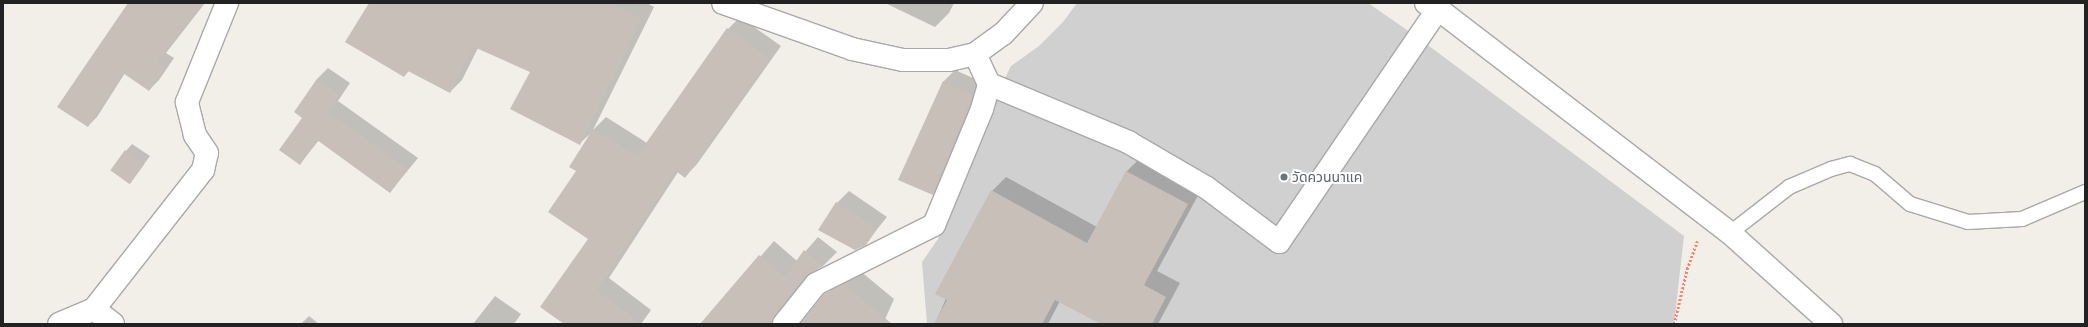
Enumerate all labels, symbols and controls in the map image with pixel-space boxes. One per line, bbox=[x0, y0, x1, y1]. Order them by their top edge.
place label: วัดควนนาแค bbox=[1292, 169, 1362, 185]
marker: วัดควนนาแค bbox=[1279, 172, 1289, 182]

